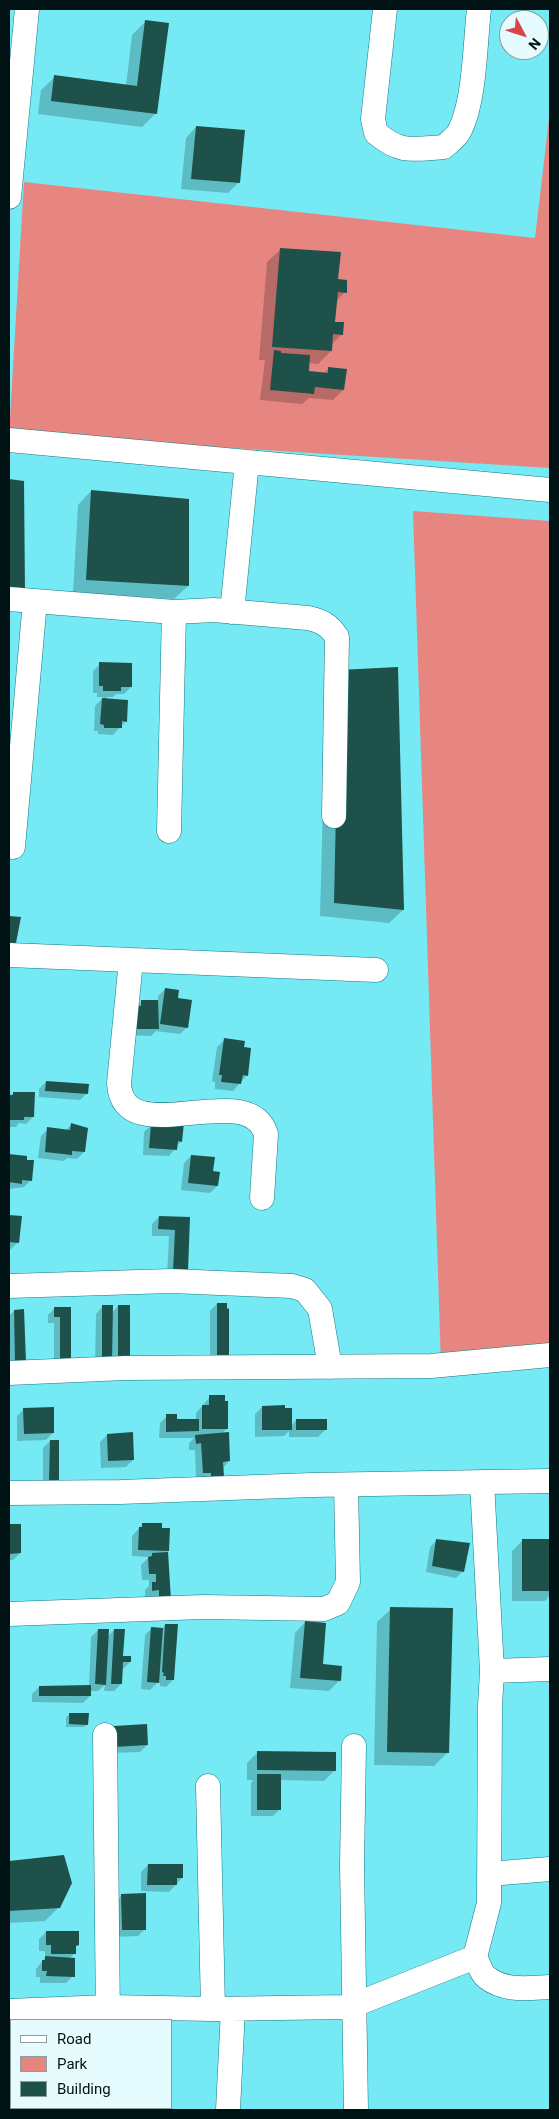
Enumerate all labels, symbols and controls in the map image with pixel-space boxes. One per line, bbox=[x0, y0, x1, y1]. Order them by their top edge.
north arrow bbox=[499, 10, 549, 60]
text: N bbox=[525, 35, 544, 53]
legend bbox=[10, 2019, 172, 2109]
text: Road bbox=[57, 2030, 91, 2048]
text: Park bbox=[57, 2055, 87, 2073]
text: Building bbox=[57, 2080, 111, 2098]

